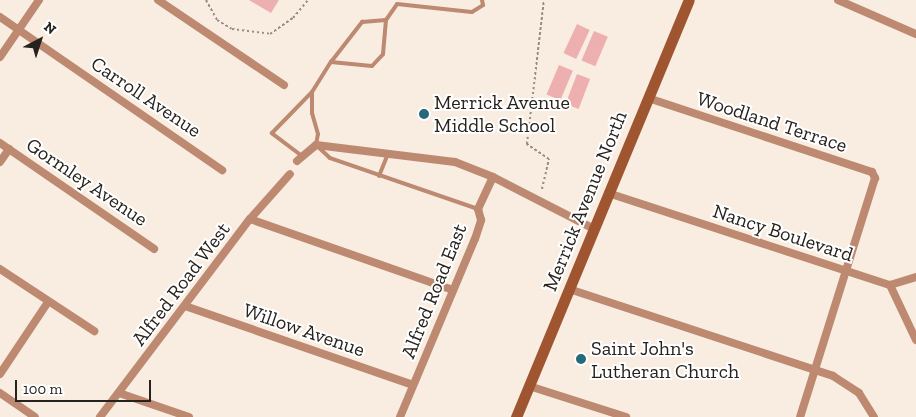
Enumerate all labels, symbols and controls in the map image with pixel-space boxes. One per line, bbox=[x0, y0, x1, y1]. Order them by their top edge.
north arrow bbox=[15, 15, 65, 65]
text: N bbox=[40, 18, 59, 38]
street label: Carroll Avenue bbox=[86, 51, 206, 143]
street label: Woodland Terrace bbox=[694, 86, 850, 158]
place label: Merrick Avenue Middle School bbox=[434, 90, 571, 137]
street label: Merrick Avenue North bbox=[538, 107, 632, 295]
marker: Merrick Avenue Middle School bbox=[418, 108, 430, 120]
street label: Gormley Avenue bbox=[21, 132, 153, 232]
street label: Nancy Boulevard bbox=[710, 199, 856, 267]
street label: Alfred Road West bbox=[127, 217, 235, 351]
street label: Alfred Road East bbox=[396, 220, 472, 362]
street label: Willow Avenue bbox=[240, 298, 368, 362]
place label: Saint John's Lutheran Church bbox=[591, 336, 739, 383]
marker: Saint John's Lutheran Church bbox=[575, 353, 587, 365]
scale bar bbox=[18, 370, 154, 402]
text: 100 m bbox=[23, 380, 62, 398]

